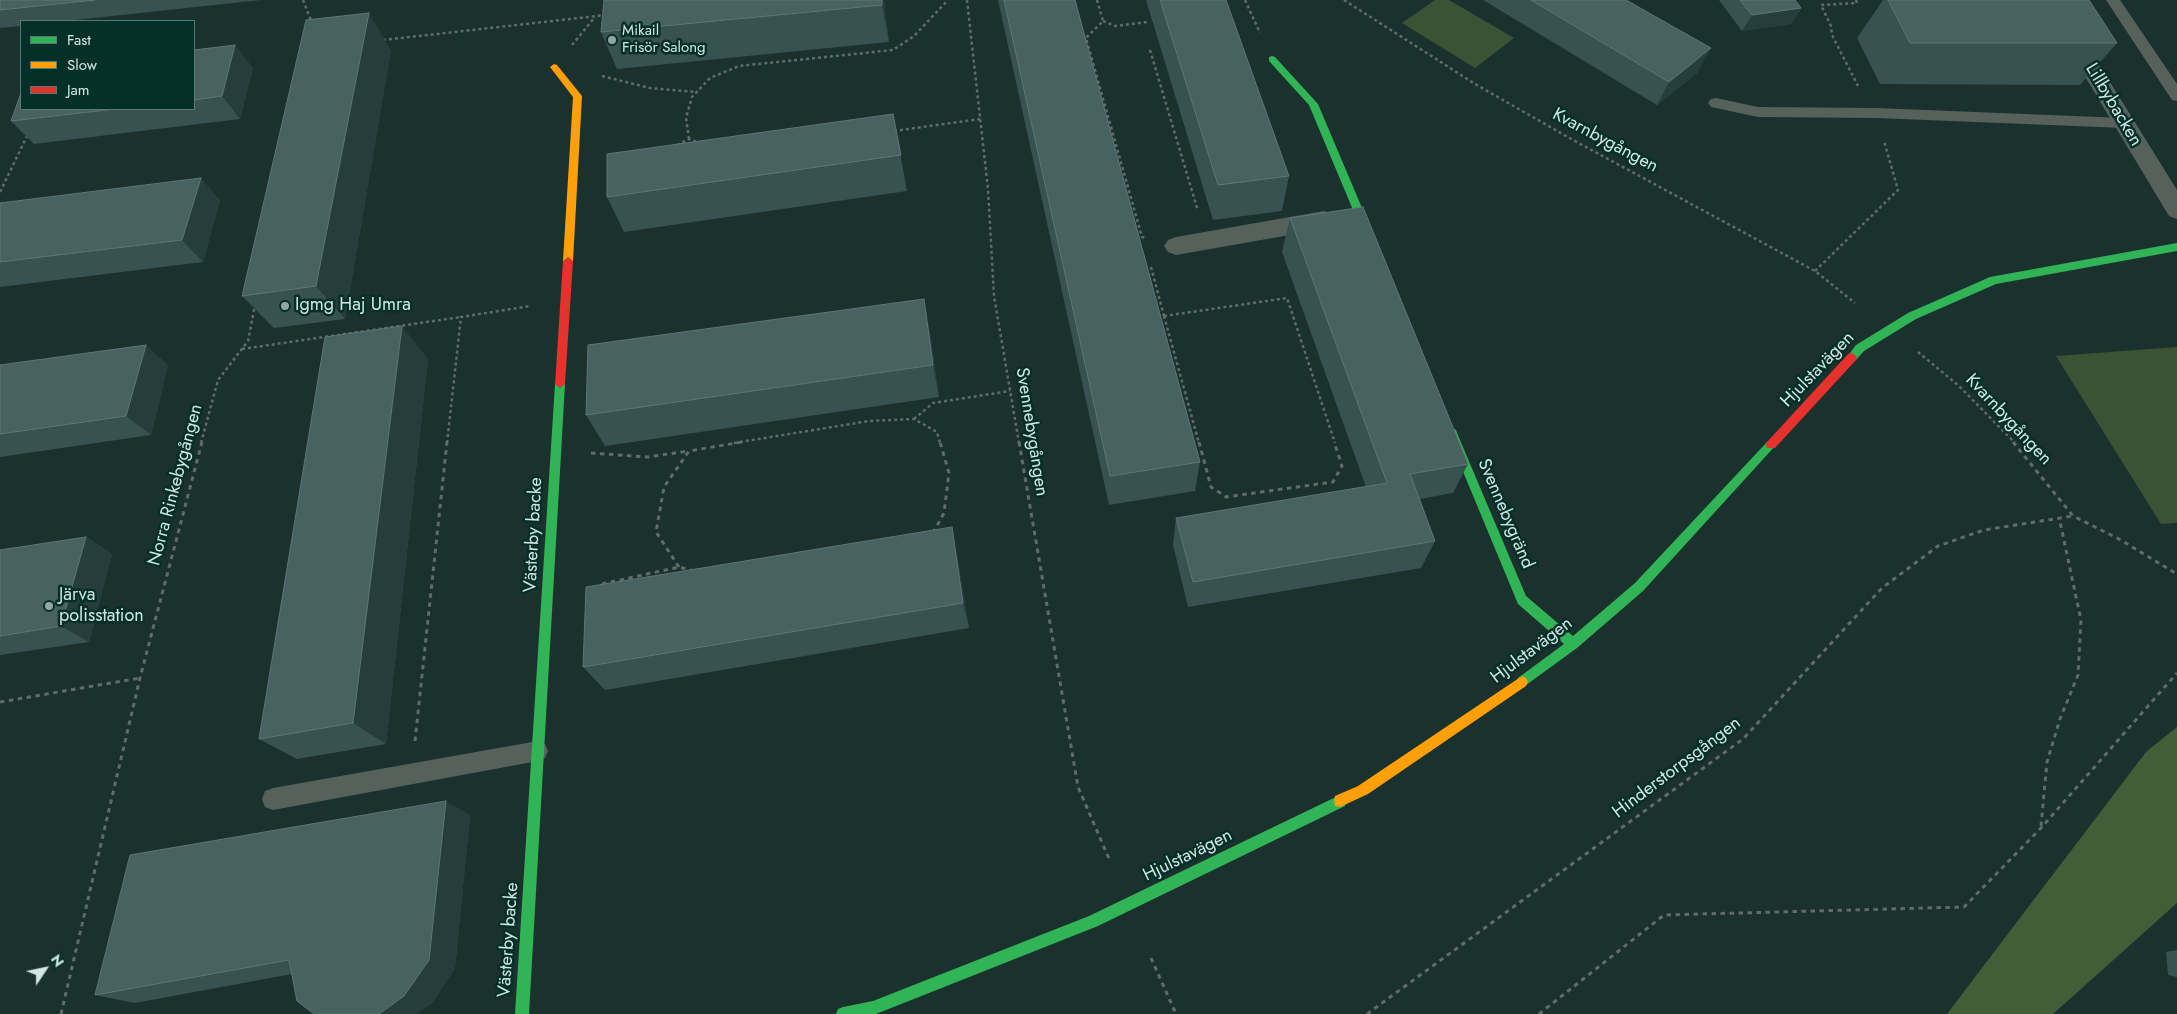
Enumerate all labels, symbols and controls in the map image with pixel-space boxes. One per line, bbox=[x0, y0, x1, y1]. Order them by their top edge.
legend bbox=[20, 20, 195, 110]
place label: Mikail Frisör Salong bbox=[622, 22, 706, 57]
text: Fast bbox=[67, 29, 91, 51]
marker: Mikail Frisör Salong bbox=[606, 34, 618, 46]
text: Slow bbox=[67, 54, 97, 76]
street label: Lillbybacken bbox=[2080, 60, 2146, 150]
text: Jam bbox=[67, 79, 90, 101]
street label: Kvarnbygången bbox=[1548, 104, 1662, 178]
place label: Igmg Haj Umra bbox=[295, 295, 411, 317]
marker: Igmg Haj Umra bbox=[279, 300, 291, 312]
street label: Hjulstavägen bbox=[1777, 328, 1859, 412]
street label: Svennebygången bbox=[1010, 366, 1052, 498]
street label: Kvarnbygången bbox=[1960, 370, 2056, 470]
street label: Norra Rinkebygången bbox=[144, 402, 208, 568]
street label: Svennebygränd bbox=[1472, 456, 1538, 572]
street label: Västerby backe bbox=[520, 477, 548, 593]
place label: Järva polisstation bbox=[59, 585, 144, 628]
marker: Järva polisstation bbox=[43, 600, 55, 612]
street label: Hjulstavägen bbox=[1487, 613, 1577, 689]
street label: Hinderstorpsgången bbox=[1609, 713, 1745, 823]
street label: Hjulstavägen bbox=[1140, 825, 1236, 887]
street label: Västerby backe bbox=[494, 882, 524, 998]
north arrow bbox=[20, 944, 70, 994]
text: N bbox=[46, 950, 69, 971]

